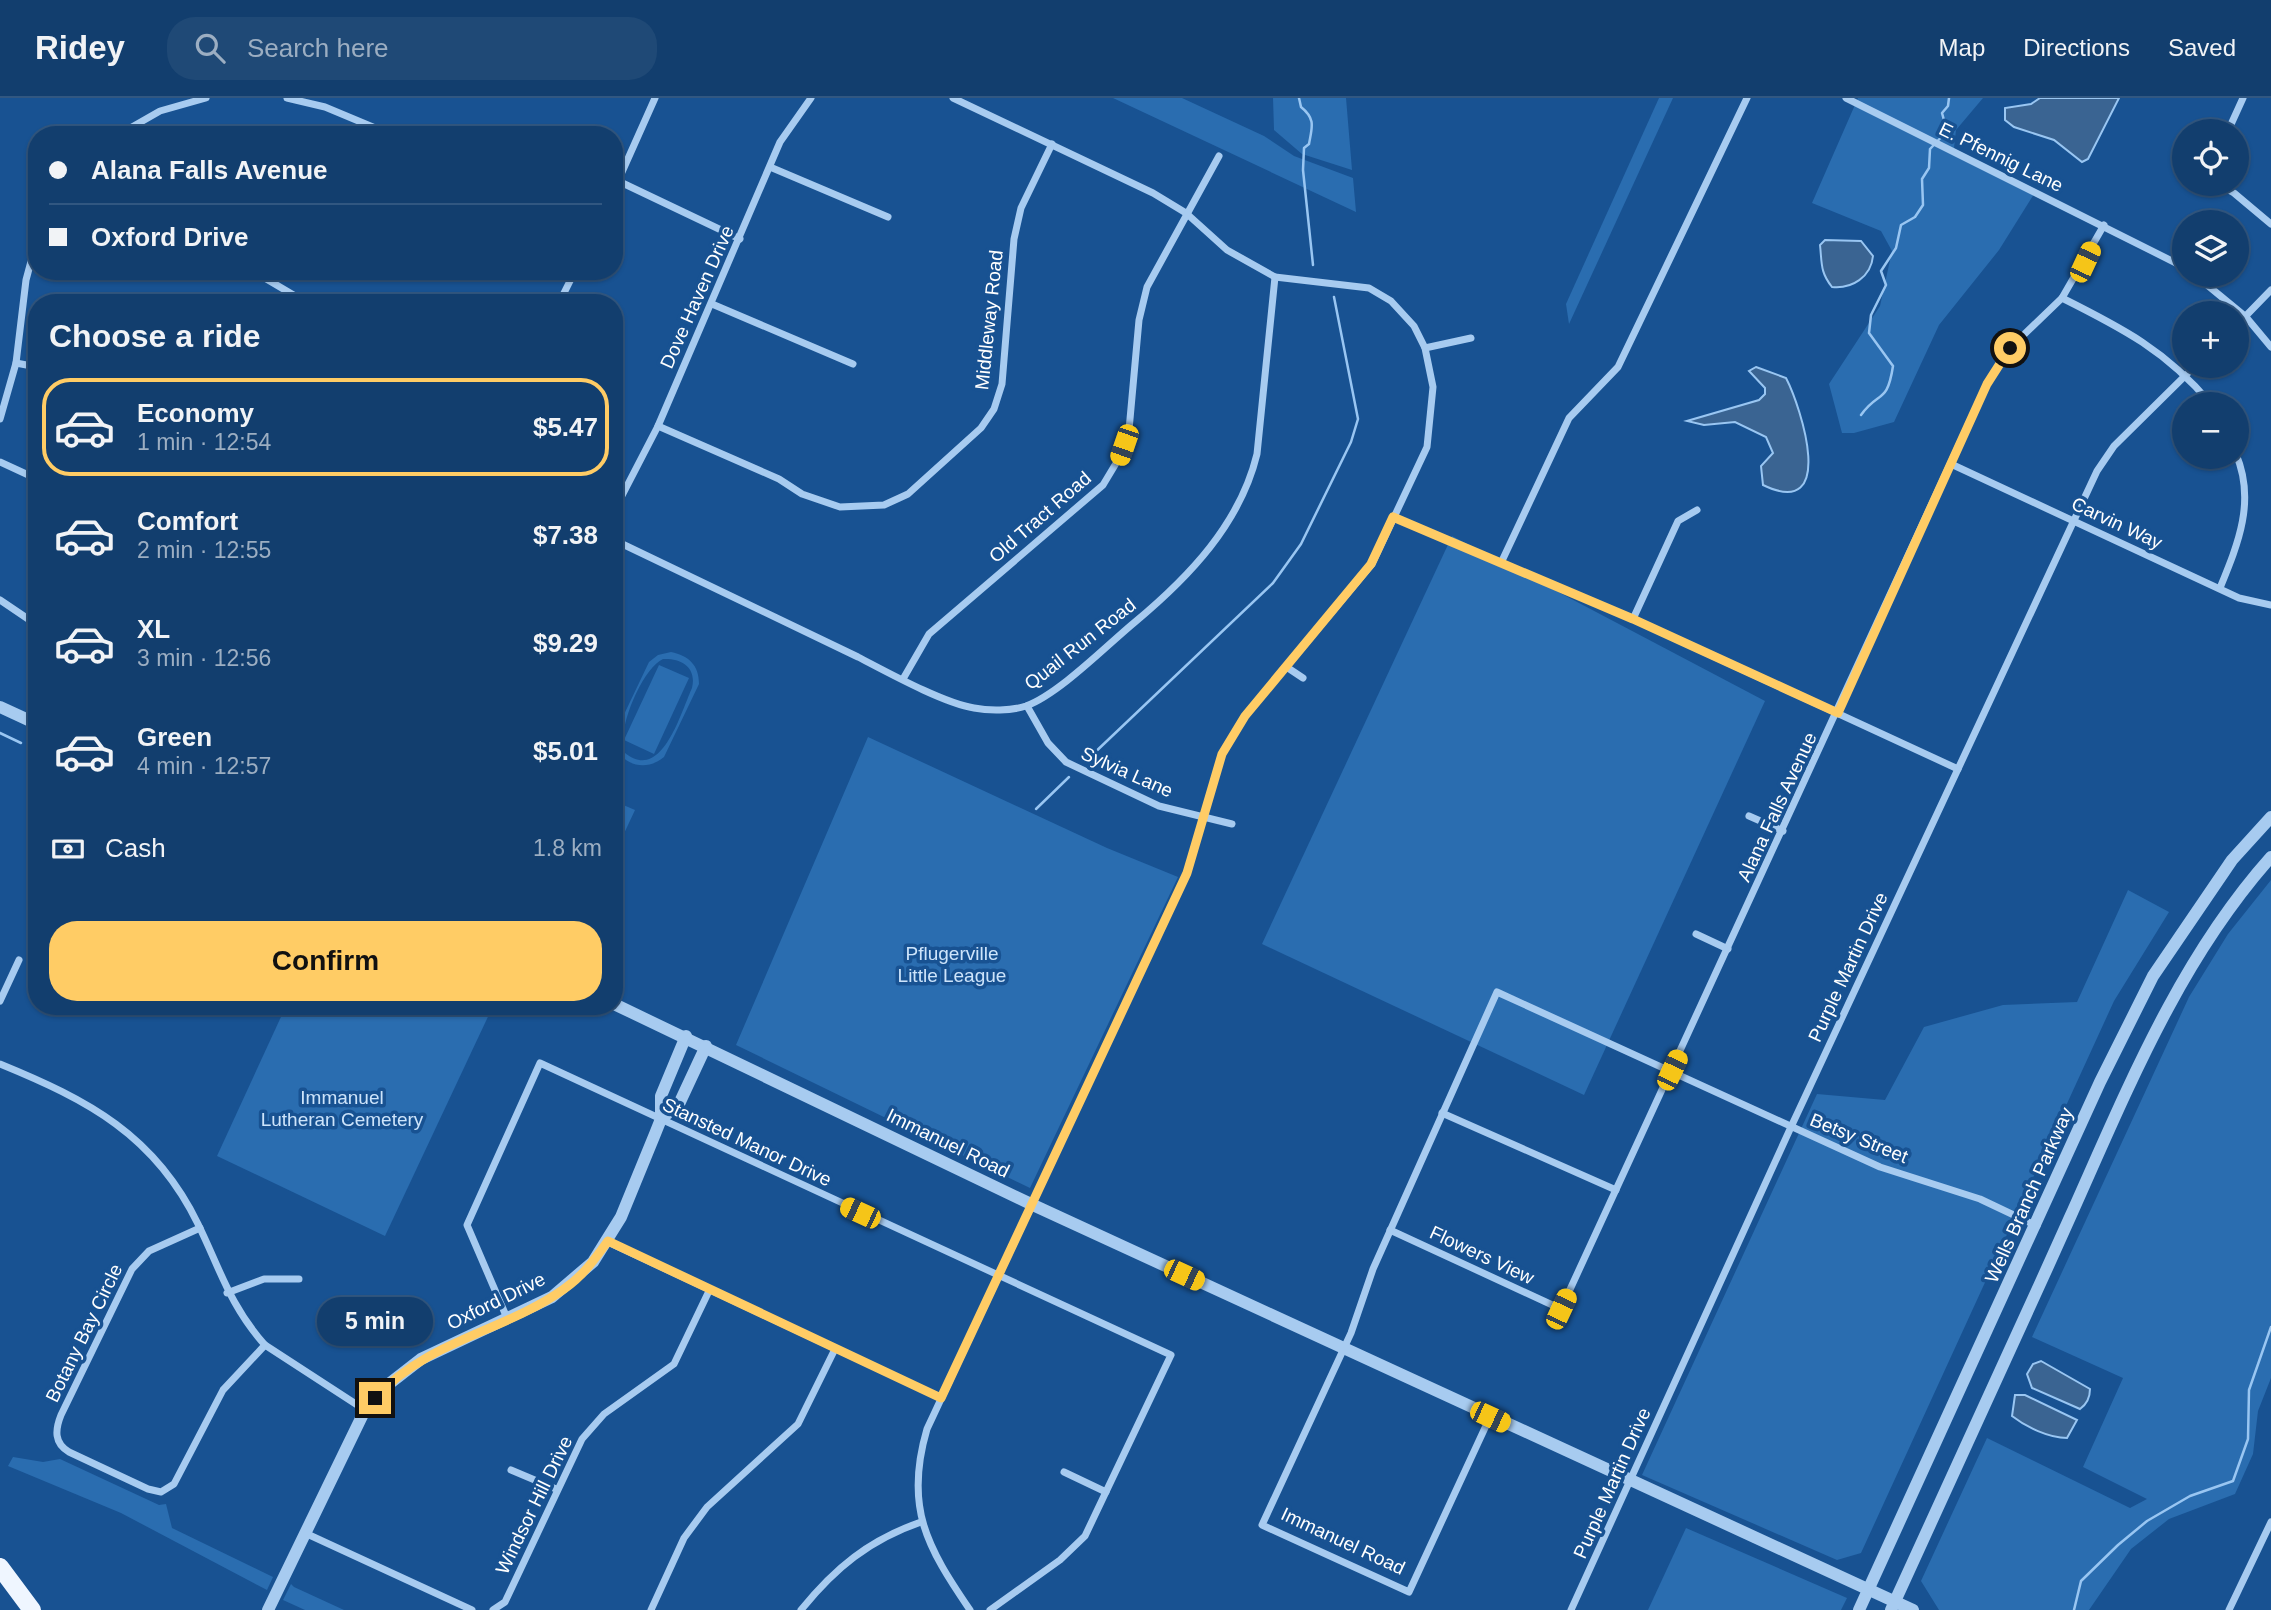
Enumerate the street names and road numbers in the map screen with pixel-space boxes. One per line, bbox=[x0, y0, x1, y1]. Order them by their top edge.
street label: E. Pfennig Lane bbox=[1936, 118, 2066, 196]
street label: Dove Haven Drive bbox=[656, 222, 738, 372]
street label: Middleway Road bbox=[971, 249, 1007, 391]
street label: Old Tract Road bbox=[985, 467, 1095, 567]
street label: Carvin Way bbox=[2068, 493, 2166, 553]
street label: Quail Run Road bbox=[1020, 594, 1140, 694]
street label: Alana Falls Avenue bbox=[1733, 729, 1821, 885]
street label: Sylvia Lane bbox=[1078, 742, 1176, 802]
street label: Purple Martin Drive bbox=[1804, 889, 1892, 1045]
street label: Stansted Manor Drive bbox=[659, 1094, 835, 1190]
street label: Immanuel Road bbox=[883, 1104, 1013, 1182]
street label: Wells Branch Parkway bbox=[1981, 1104, 2077, 1286]
street label: Betsy Street bbox=[1807, 1109, 1912, 1167]
street label: Flowers View bbox=[1427, 1222, 1538, 1288]
street label: Botany Bay Circle bbox=[41, 1261, 127, 1405]
street label: Oxford Drive bbox=[443, 1268, 549, 1334]
street label: Purple Martin Drive bbox=[1569, 1404, 1655, 1562]
street label: Windsor Hill Drive bbox=[491, 1433, 577, 1577]
street label: Immanuel Road bbox=[1278, 1503, 1408, 1579]

